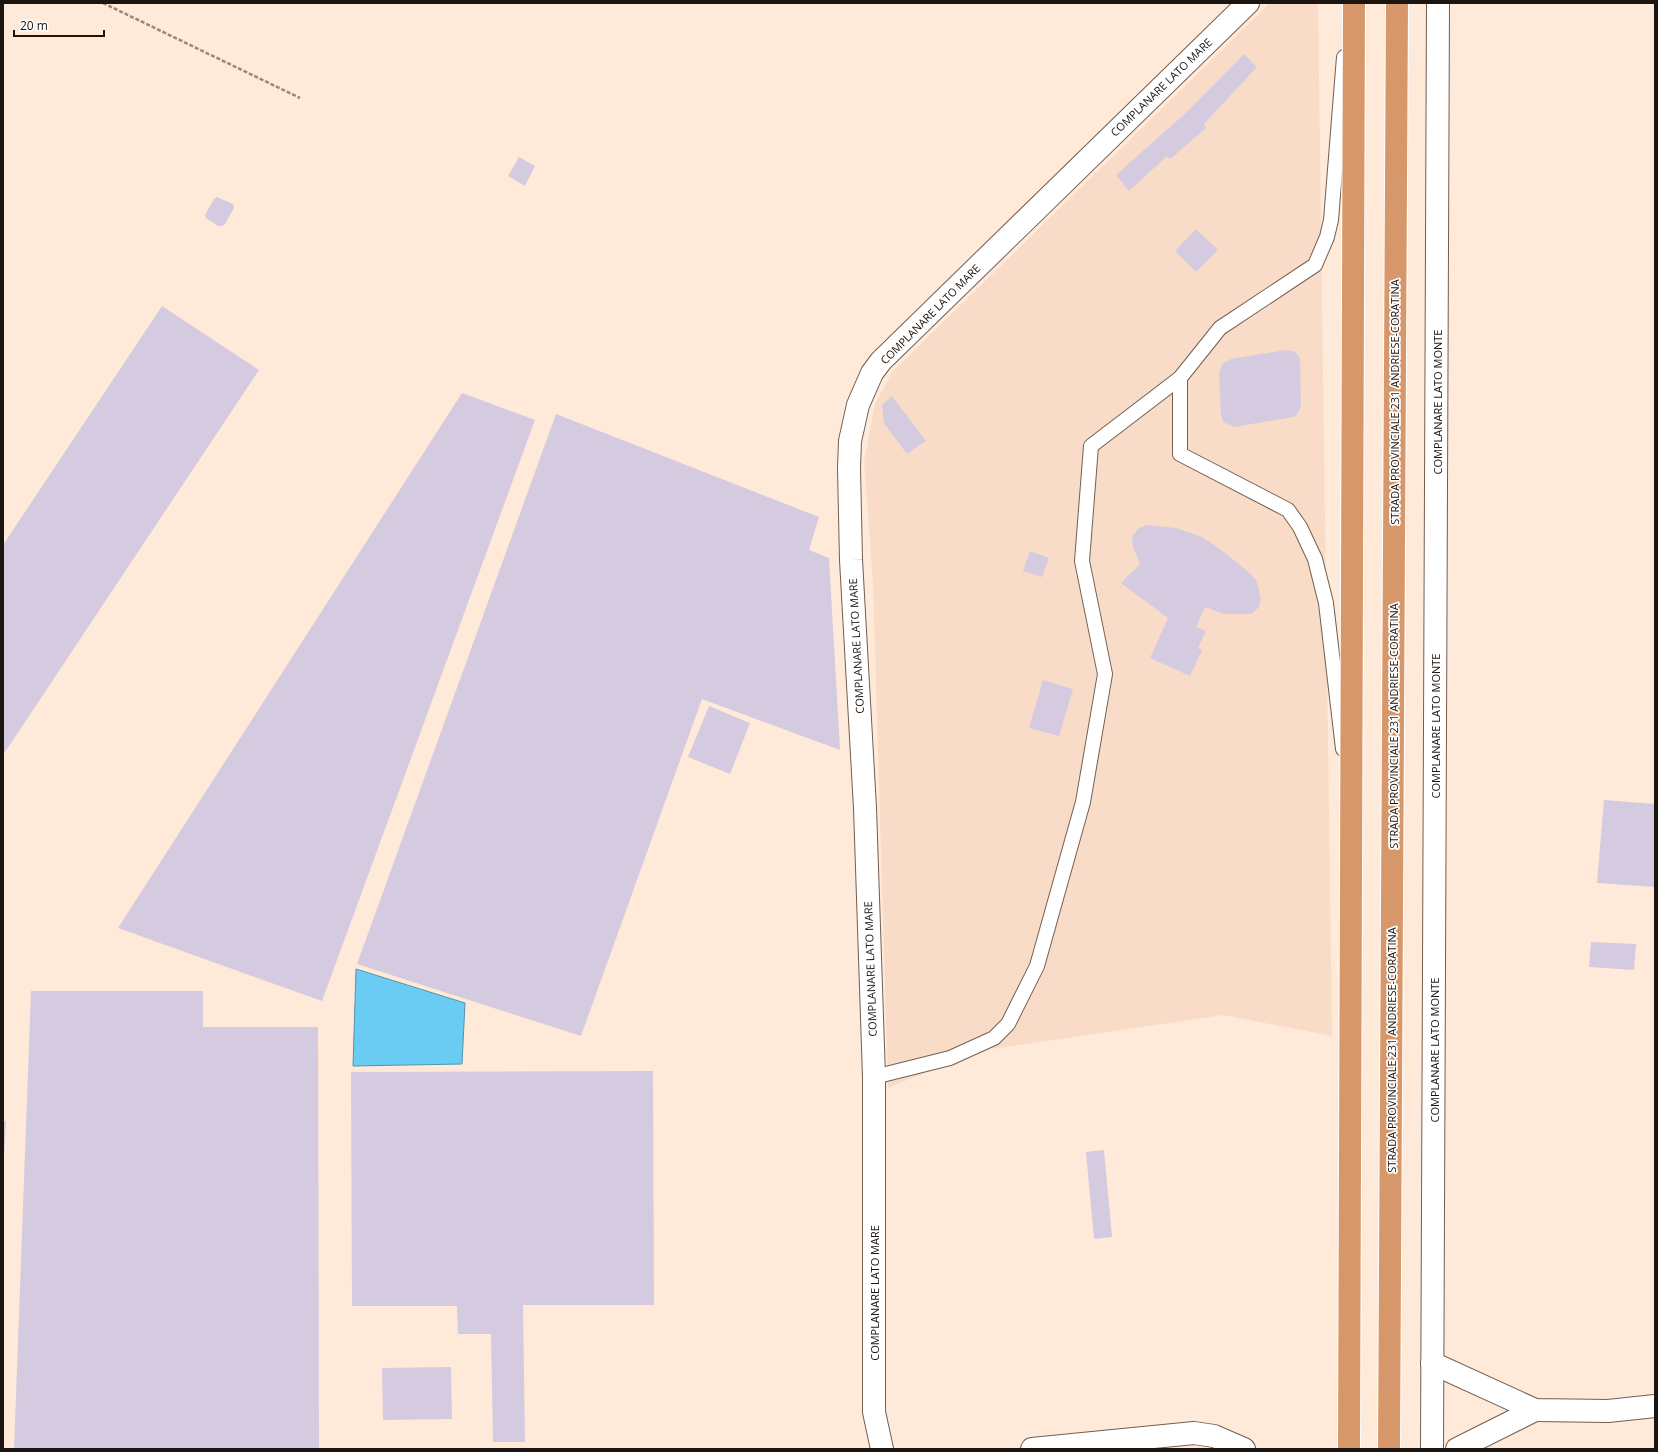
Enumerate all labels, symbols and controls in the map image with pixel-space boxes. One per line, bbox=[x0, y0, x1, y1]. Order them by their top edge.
scale bar bbox=[14, 12, 104, 38]
text: 20 m bbox=[20, 17, 48, 34]
street label: COMPLANARE LATO MARE bbox=[1107, 35, 1215, 139]
street label: COMPLANARE LATO MARE bbox=[877, 261, 983, 367]
street label: STRADA PROVINCIALE 231 ANDRIESE-CORATINA bbox=[1387, 279, 1402, 525]
street label: COMPLANARE LATO MONTE bbox=[1430, 330, 1445, 474]
street label: COMPLANARE LATO MARE bbox=[845, 578, 867, 714]
street label: STRADA PROVINCIALE 231 ANDRIESE-CORATINA bbox=[1386, 603, 1401, 849]
street label: COMPLANARE LATO MONTE bbox=[1428, 654, 1443, 798]
street label: COMPLANARE LATO MARE bbox=[860, 901, 880, 1037]
street label: STRADA PROVINCIALE 231 ANDRIESE-CORATINA bbox=[1384, 927, 1399, 1173]
street label: COMPLANARE LATO MONTE bbox=[1427, 978, 1442, 1122]
street label: COMPLANARE LATO MARE bbox=[867, 1225, 882, 1361]

